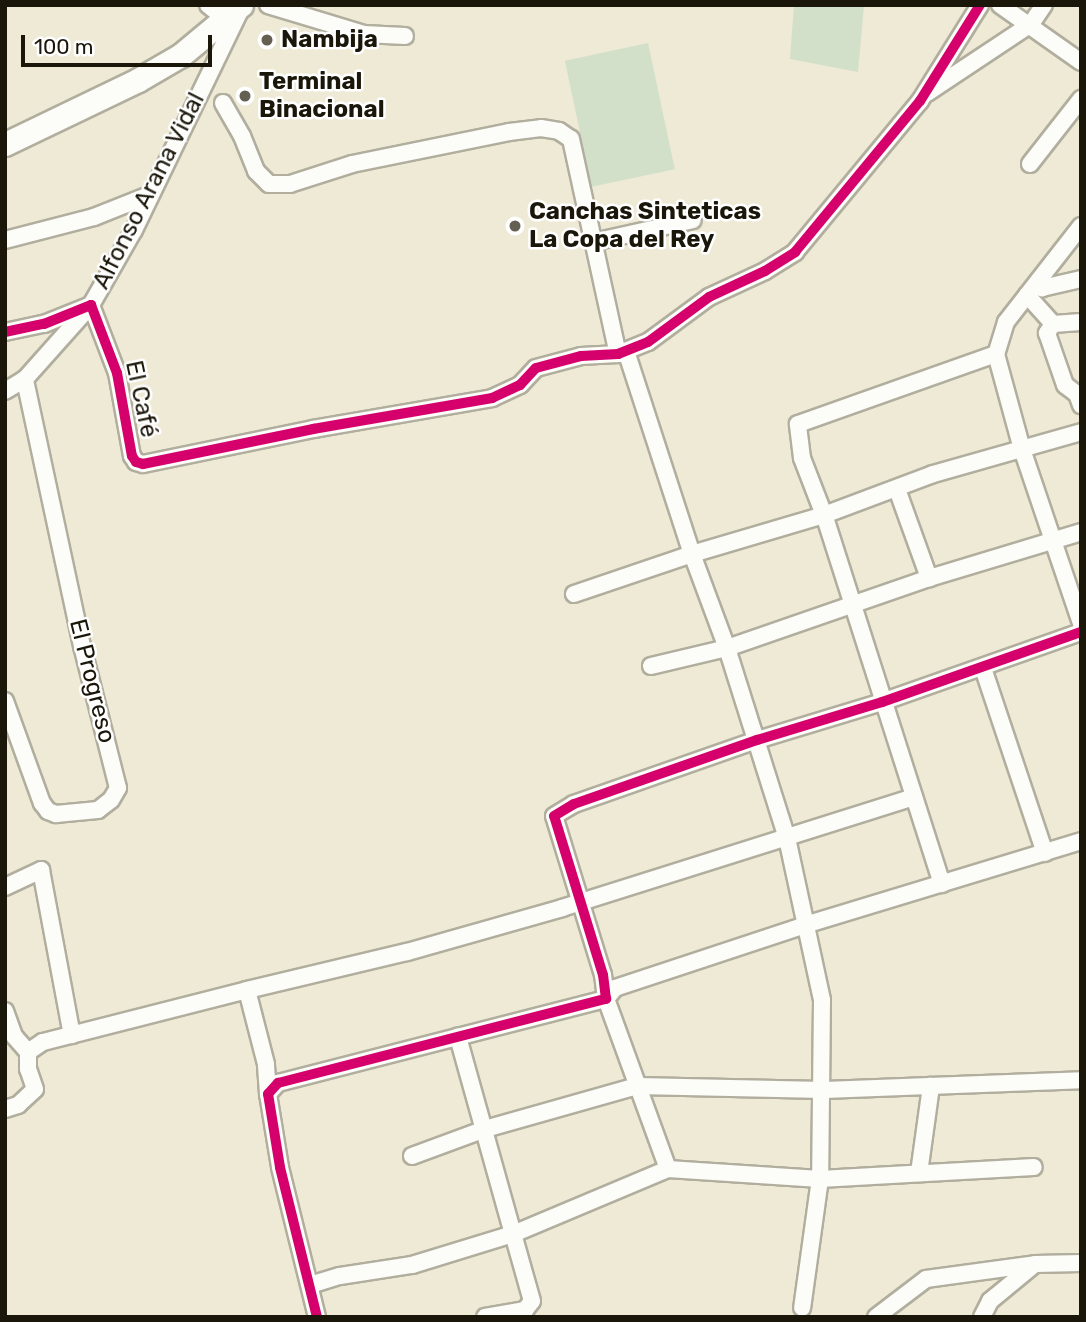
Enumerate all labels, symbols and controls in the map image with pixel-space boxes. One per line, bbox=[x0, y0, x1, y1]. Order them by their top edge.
scale bar bbox=[24, 21, 215, 65]
place label: Nambija bbox=[281, 26, 378, 54]
marker: Nambija bbox=[259, 32, 275, 48]
text: 100 m bbox=[34, 34, 93, 59]
place label: Terminal Binacional bbox=[259, 68, 384, 124]
street label: Alfonso Arana Vidal bbox=[87, 87, 211, 295]
marker: Terminal Binacional bbox=[237, 88, 253, 104]
place label: Canchas Sinteticas La Copa del Rey bbox=[529, 198, 761, 254]
marker: Canchas Sinteticas La Copa del Rey bbox=[507, 218, 523, 234]
street label: El Café bbox=[119, 358, 163, 440]
street label: El Progreso bbox=[63, 616, 121, 746]

